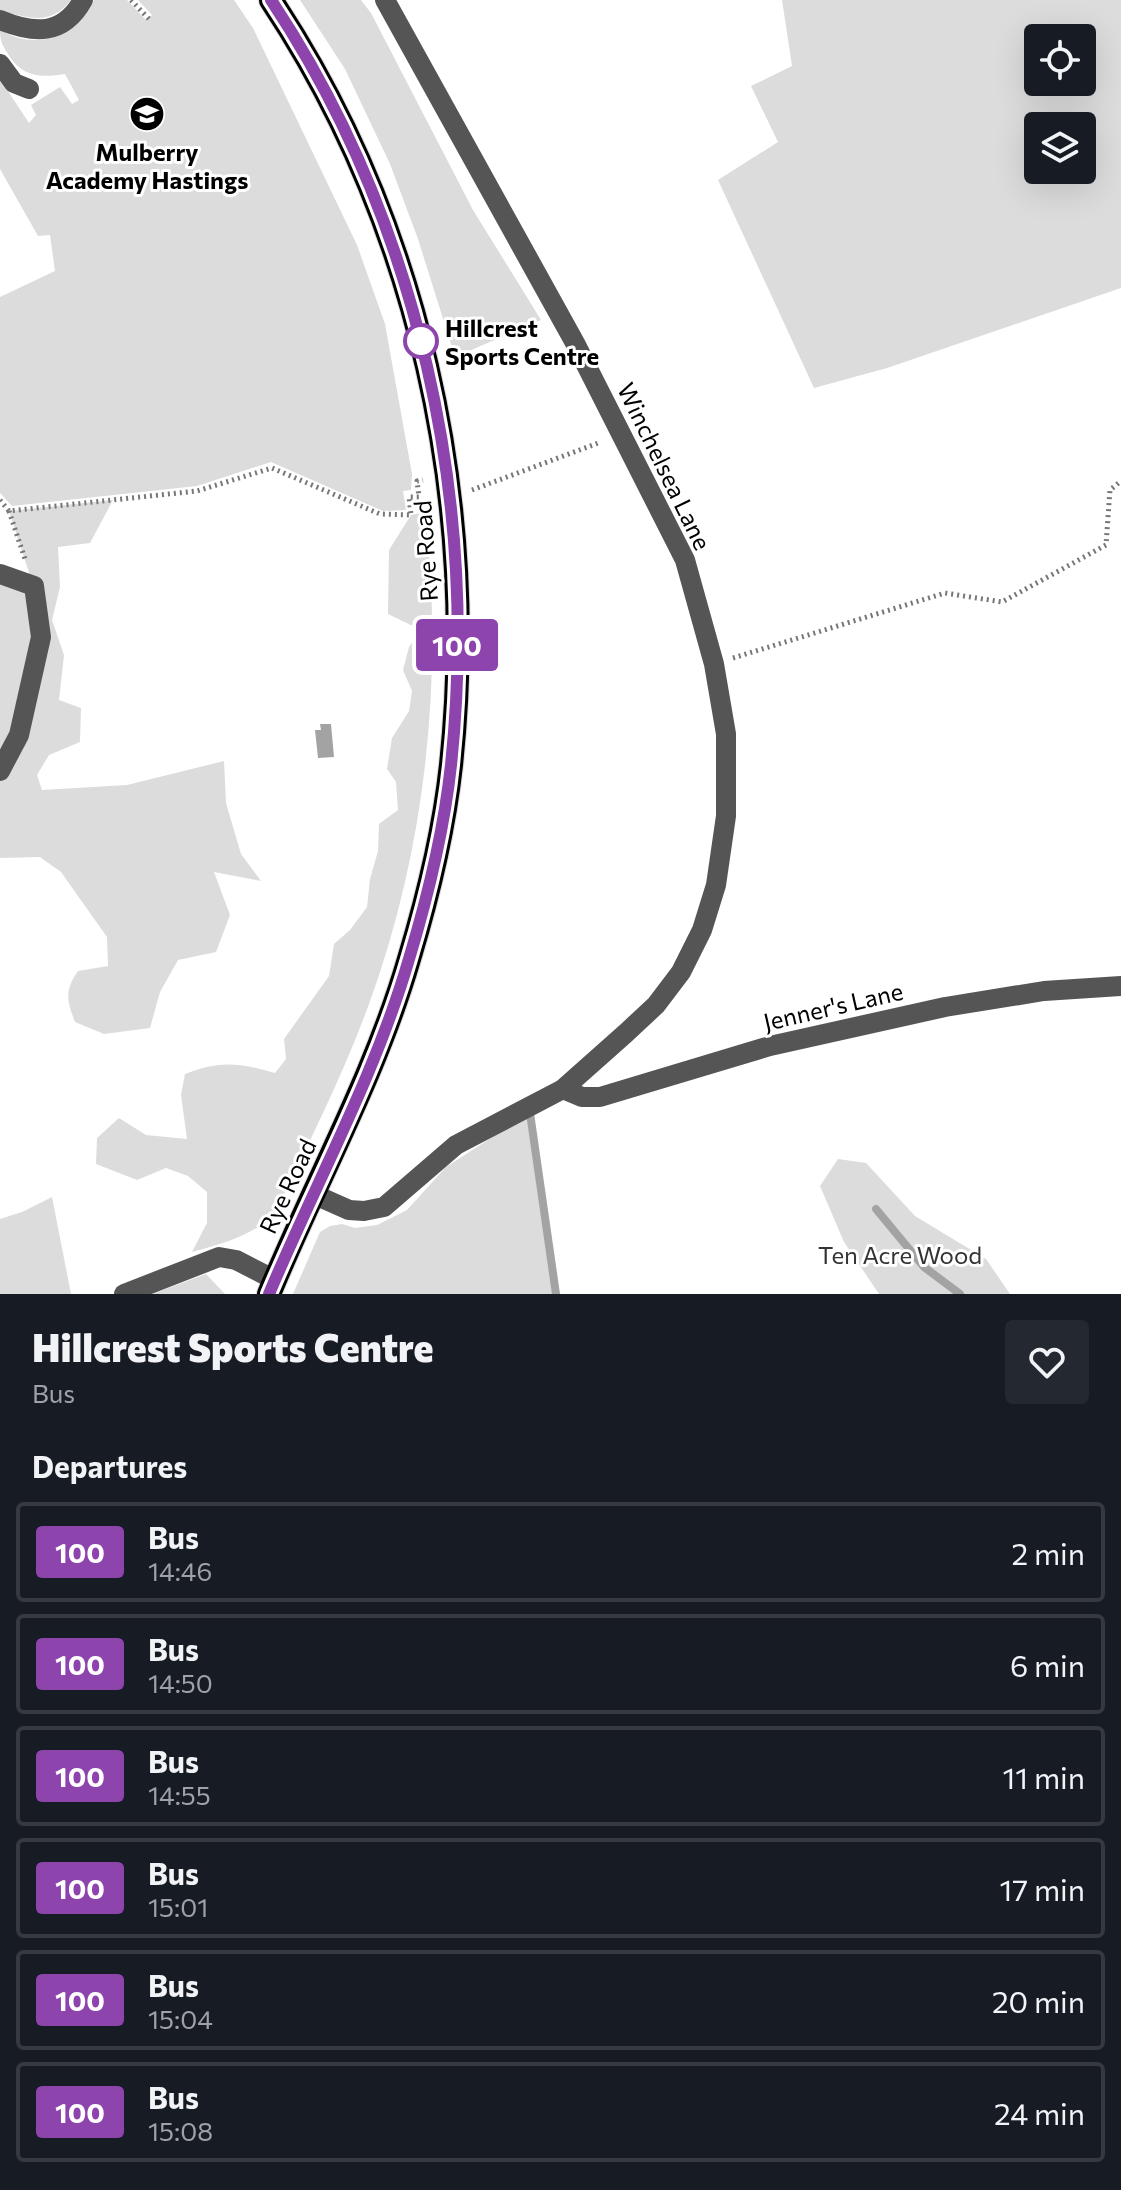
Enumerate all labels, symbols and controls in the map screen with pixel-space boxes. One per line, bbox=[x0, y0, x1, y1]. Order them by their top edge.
map controls bbox=[1024, 24, 1096, 184]
button: locate bbox=[1024, 24, 1096, 96]
school or university icon: Mulberry Academy Hastings bbox=[128, 95, 166, 133]
button: layers bbox=[1024, 112, 1096, 184]
place label: Mulberry Academy Hastings bbox=[46, 137, 248, 194]
place label: Hillcrest Sports Centre bbox=[445, 313, 599, 370]
marker: Hillcrest Sports Centre bbox=[404, 324, 438, 358]
street label: Winchelsea Lane bbox=[612, 378, 718, 554]
street label: Rye Road bbox=[407, 500, 443, 602]
line badge: 100 bbox=[411, 619, 503, 671]
text: 100 bbox=[432, 628, 482, 662]
street label: Jenner's Lane bbox=[760, 976, 906, 1036]
street label: Rye Road bbox=[252, 1134, 322, 1238]
park label: Ten Acre Wood bbox=[818, 1240, 982, 1269]
button: heart bbox=[1005, 1320, 1089, 1404]
text: Hillcrest Sports Centre bbox=[32, 1323, 434, 1370]
text: Bus bbox=[32, 1377, 75, 1408]
text: Departures bbox=[32, 1447, 187, 1484]
text: Bus bbox=[148, 1518, 199, 1555]
text: 2 min bbox=[1012, 1534, 1085, 1571]
text: 100 bbox=[55, 1535, 105, 1569]
text: 14:46 bbox=[148, 1555, 212, 1586]
text: Bus bbox=[148, 1630, 199, 1667]
text: 6 min bbox=[1010, 1646, 1085, 1683]
text: 100 bbox=[55, 1647, 105, 1681]
text: 14:50 bbox=[148, 1667, 213, 1698]
text: Bus bbox=[148, 1742, 199, 1779]
text: 11 min bbox=[1003, 1758, 1085, 1795]
text: 100 bbox=[55, 1759, 105, 1793]
text: 14:55 bbox=[148, 1779, 211, 1810]
text: Bus bbox=[148, 1854, 199, 1891]
text: 17 min bbox=[1000, 1870, 1085, 1907]
text: 100 bbox=[55, 1871, 105, 1905]
text: 15:01 bbox=[148, 1891, 208, 1922]
text: Bus bbox=[148, 1966, 199, 2003]
text: 20 min bbox=[992, 1982, 1085, 2019]
text: 100 bbox=[55, 1983, 105, 2017]
text: 15:04 bbox=[148, 2003, 213, 2034]
text: Bus bbox=[148, 2078, 199, 2115]
text: 24 min bbox=[994, 2094, 1085, 2131]
text: 100 bbox=[55, 2095, 105, 2129]
text: 15:08 bbox=[148, 2115, 213, 2146]

